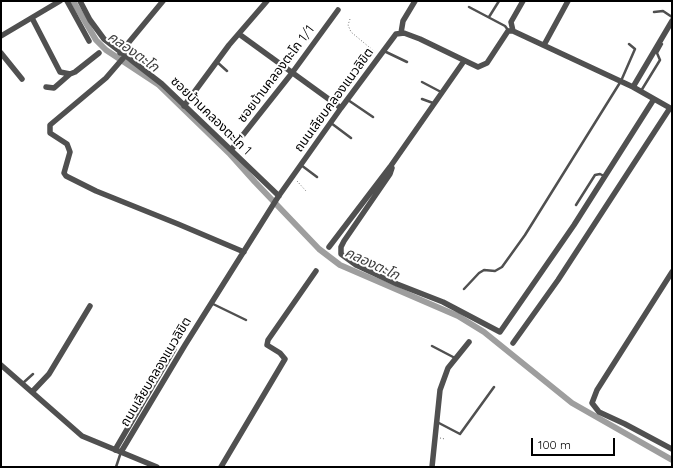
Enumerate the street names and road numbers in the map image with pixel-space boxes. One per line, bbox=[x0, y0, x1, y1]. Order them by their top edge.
street label: ซอยบ้านคลองตะโก 1/1 bbox=[234, 22, 318, 126]
street label: ถนนเลียบคลองแนวลิขิต bbox=[291, 45, 377, 155]
street label: ซอยบ้านคลองตะโก 1 bbox=[167, 74, 255, 158]
street label: ถนนเลียบคลองแนวลิขิต bbox=[117, 315, 195, 429]

